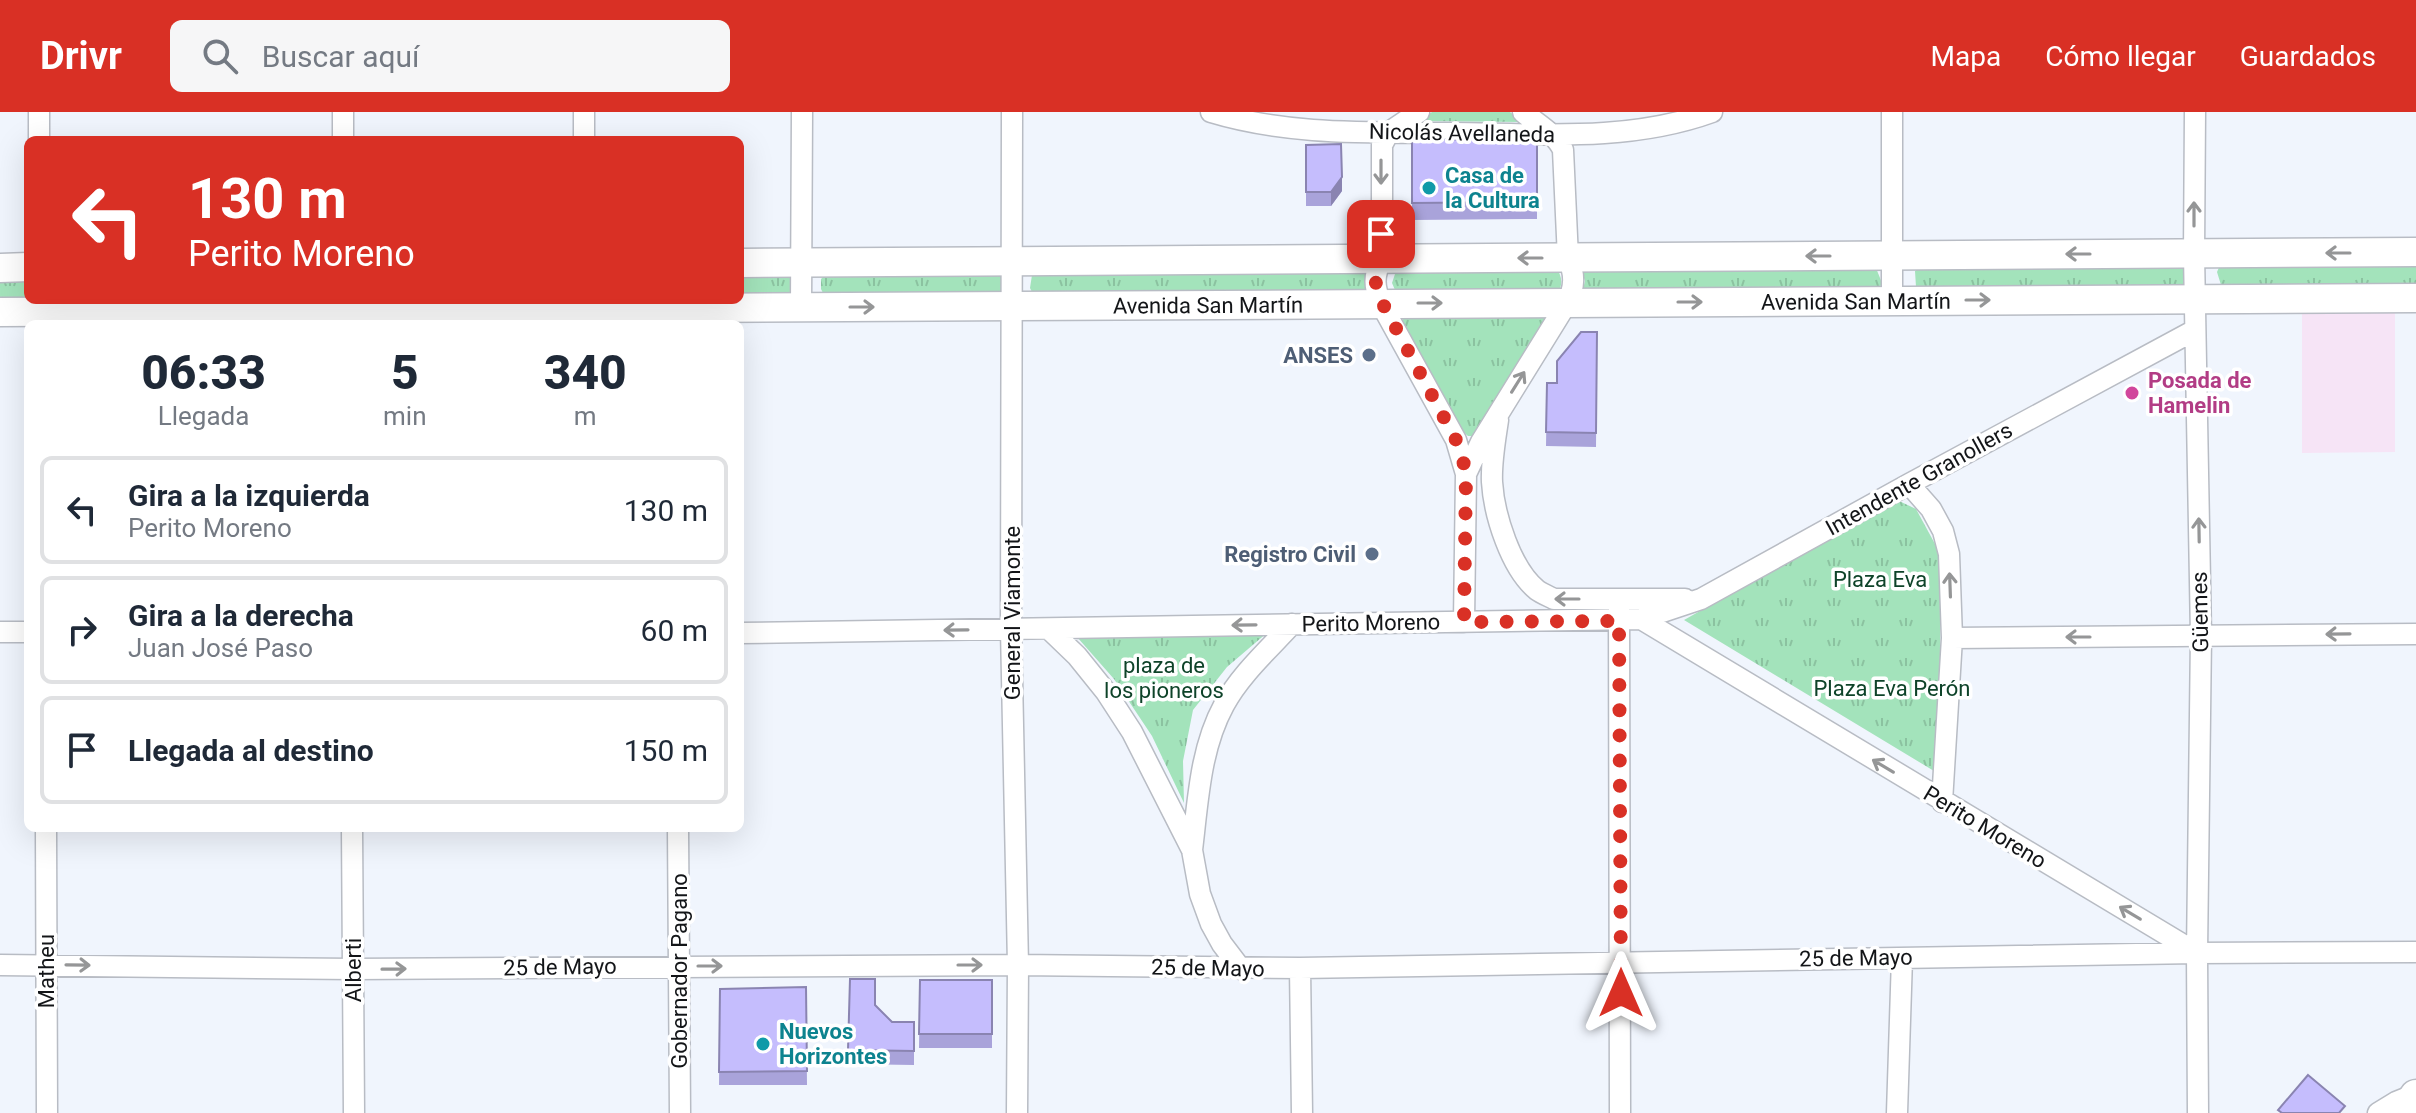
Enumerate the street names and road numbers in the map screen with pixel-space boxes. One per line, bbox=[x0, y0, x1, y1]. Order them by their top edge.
street label: Nicolás Avellaneda bbox=[1369, 119, 1555, 147]
street label: Avenida San Martín bbox=[1761, 288, 1951, 314]
street label: Avenida San Martín bbox=[1113, 292, 1303, 318]
street label: Intendente Granollers bbox=[1821, 417, 2017, 541]
street label: General Viamonte bbox=[1000, 526, 1025, 700]
street label: Güemes bbox=[2187, 571, 2213, 653]
street label: Perito Moreno bbox=[1302, 609, 1440, 637]
street label: Perito Moreno bbox=[1919, 781, 2051, 873]
street label: Gobernador Pagano bbox=[667, 873, 692, 1069]
street label: Matheu bbox=[34, 934, 59, 1008]
street label: Alberti bbox=[341, 938, 366, 1002]
street label: 25 de Mayo bbox=[1799, 945, 1913, 971]
street label: 25 de Mayo bbox=[503, 954, 617, 980]
street label: 25 de Mayo bbox=[1151, 955, 1265, 981]

